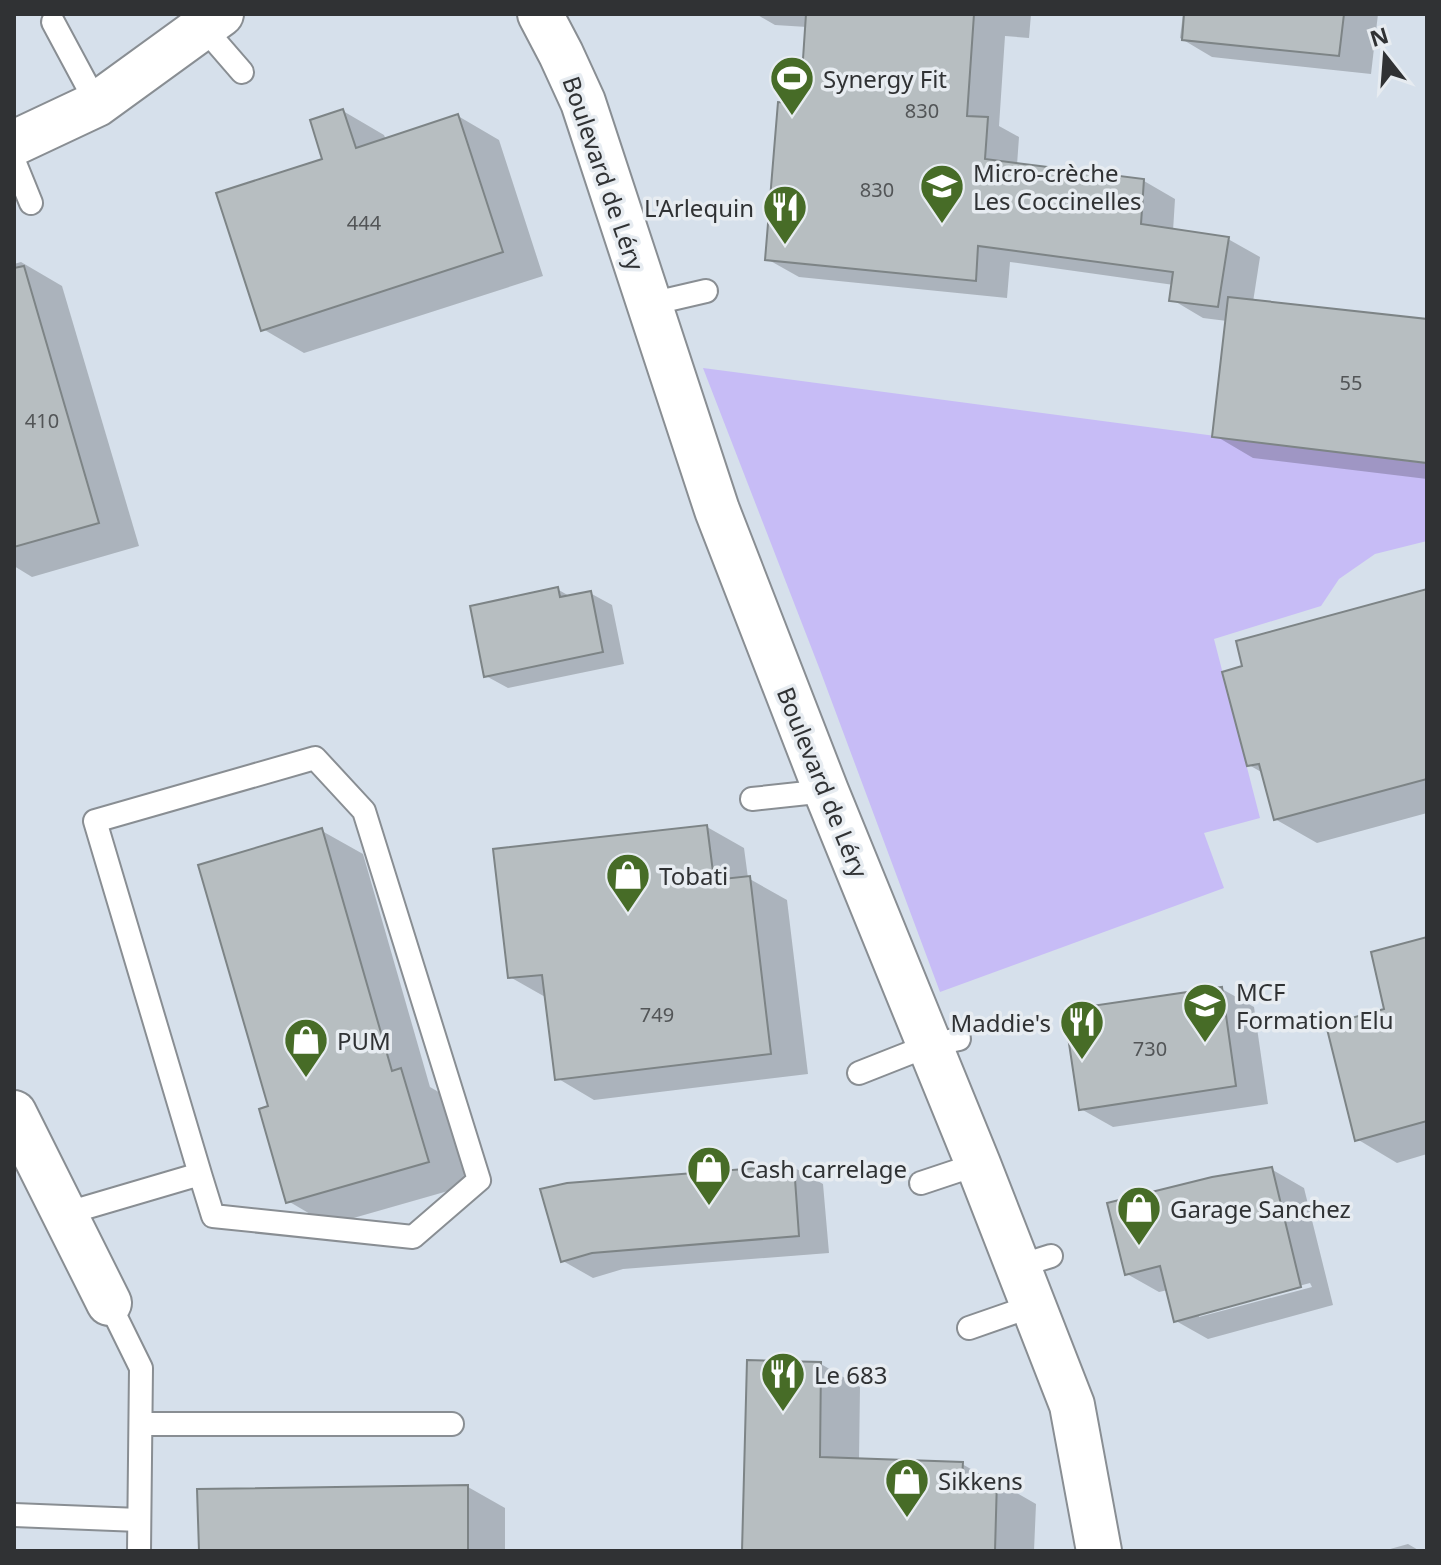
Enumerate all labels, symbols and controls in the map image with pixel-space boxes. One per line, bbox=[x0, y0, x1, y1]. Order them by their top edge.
north arrow bbox=[1345, 16, 1425, 96]
text: N bbox=[1366, 19, 1392, 53]
sports icon: Synergy Fit bbox=[768, 54, 816, 117]
place label: Synergy Fit bbox=[823, 62, 947, 95]
street label: Boulevard de Léry bbox=[555, 72, 653, 275]
house number: 830 bbox=[905, 97, 939, 124]
place label: Micro-crèche Les Coccinelles bbox=[973, 156, 1142, 217]
school or university icon: Micro-crèche Les Coccinelles bbox=[918, 162, 966, 225]
house number: 830 bbox=[860, 176, 894, 203]
restaurant icon: L'Arlequin bbox=[761, 183, 809, 246]
place label: L'Arlequin bbox=[644, 191, 754, 224]
house number: 444 bbox=[347, 209, 382, 236]
house number: 55 bbox=[1340, 369, 1362, 396]
house number: 410 bbox=[25, 407, 59, 434]
street label: Boulevard de Léry bbox=[770, 682, 877, 883]
shop icon: Tobati bbox=[604, 851, 652, 914]
place label: Tobati bbox=[659, 859, 728, 892]
place label: MCF Formation Elu bbox=[1236, 975, 1394, 1036]
school or university icon: MCF Formation Elu bbox=[1181, 981, 1229, 1044]
restaurant icon: Maddie's bbox=[1058, 998, 1106, 1061]
house number: 749 bbox=[640, 1001, 674, 1028]
place label: Maddie's bbox=[951, 1006, 1051, 1039]
shop icon: PUM bbox=[282, 1016, 330, 1079]
place label: PUM bbox=[337, 1024, 391, 1057]
house number: 730 bbox=[1133, 1035, 1167, 1062]
shop icon: Cash carrelage bbox=[685, 1144, 733, 1207]
place label: Cash carrelage bbox=[740, 1152, 907, 1185]
shop icon: Garage Sanchez bbox=[1115, 1184, 1163, 1247]
place label: Garage Sanchez bbox=[1170, 1192, 1351, 1225]
restaurant icon: Le 683 bbox=[759, 1350, 807, 1413]
place label: Le 683 bbox=[814, 1358, 888, 1391]
shop icon: Sikkens bbox=[883, 1456, 931, 1519]
place label: Sikkens bbox=[938, 1464, 1023, 1497]

